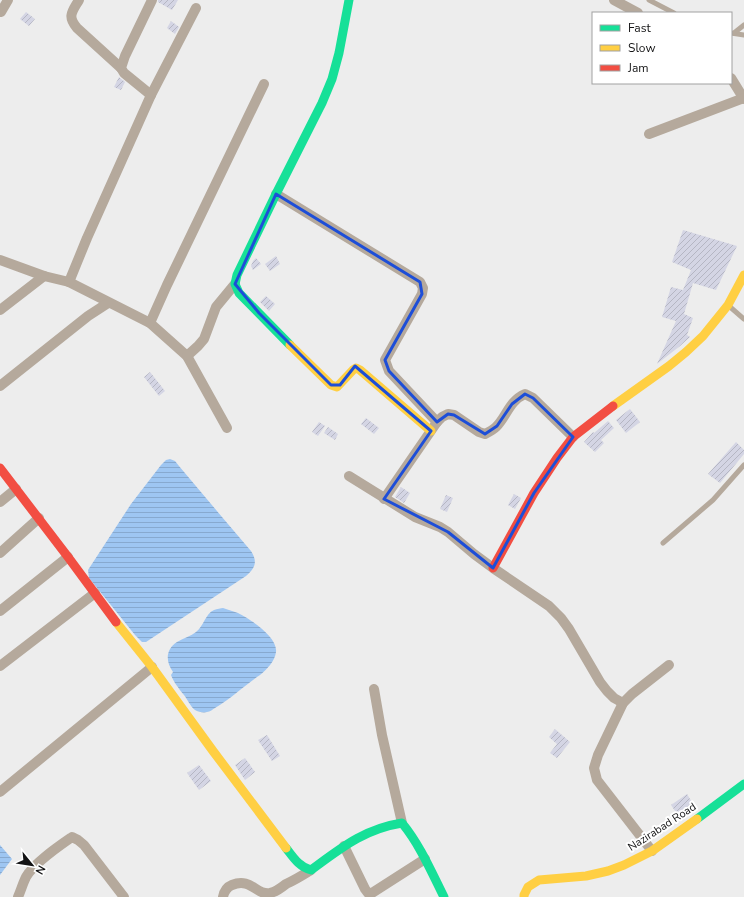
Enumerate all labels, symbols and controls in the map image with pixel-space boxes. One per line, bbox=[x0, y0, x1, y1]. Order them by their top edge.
legend bbox=[592, 12, 732, 84]
text: Fast bbox=[628, 20, 651, 36]
text: Slow bbox=[628, 40, 656, 56]
text: Jam bbox=[627, 60, 649, 76]
street label: Nazirabad Road bbox=[625, 799, 699, 855]
north arrow bbox=[12, 845, 52, 885]
text: N bbox=[32, 862, 49, 877]

